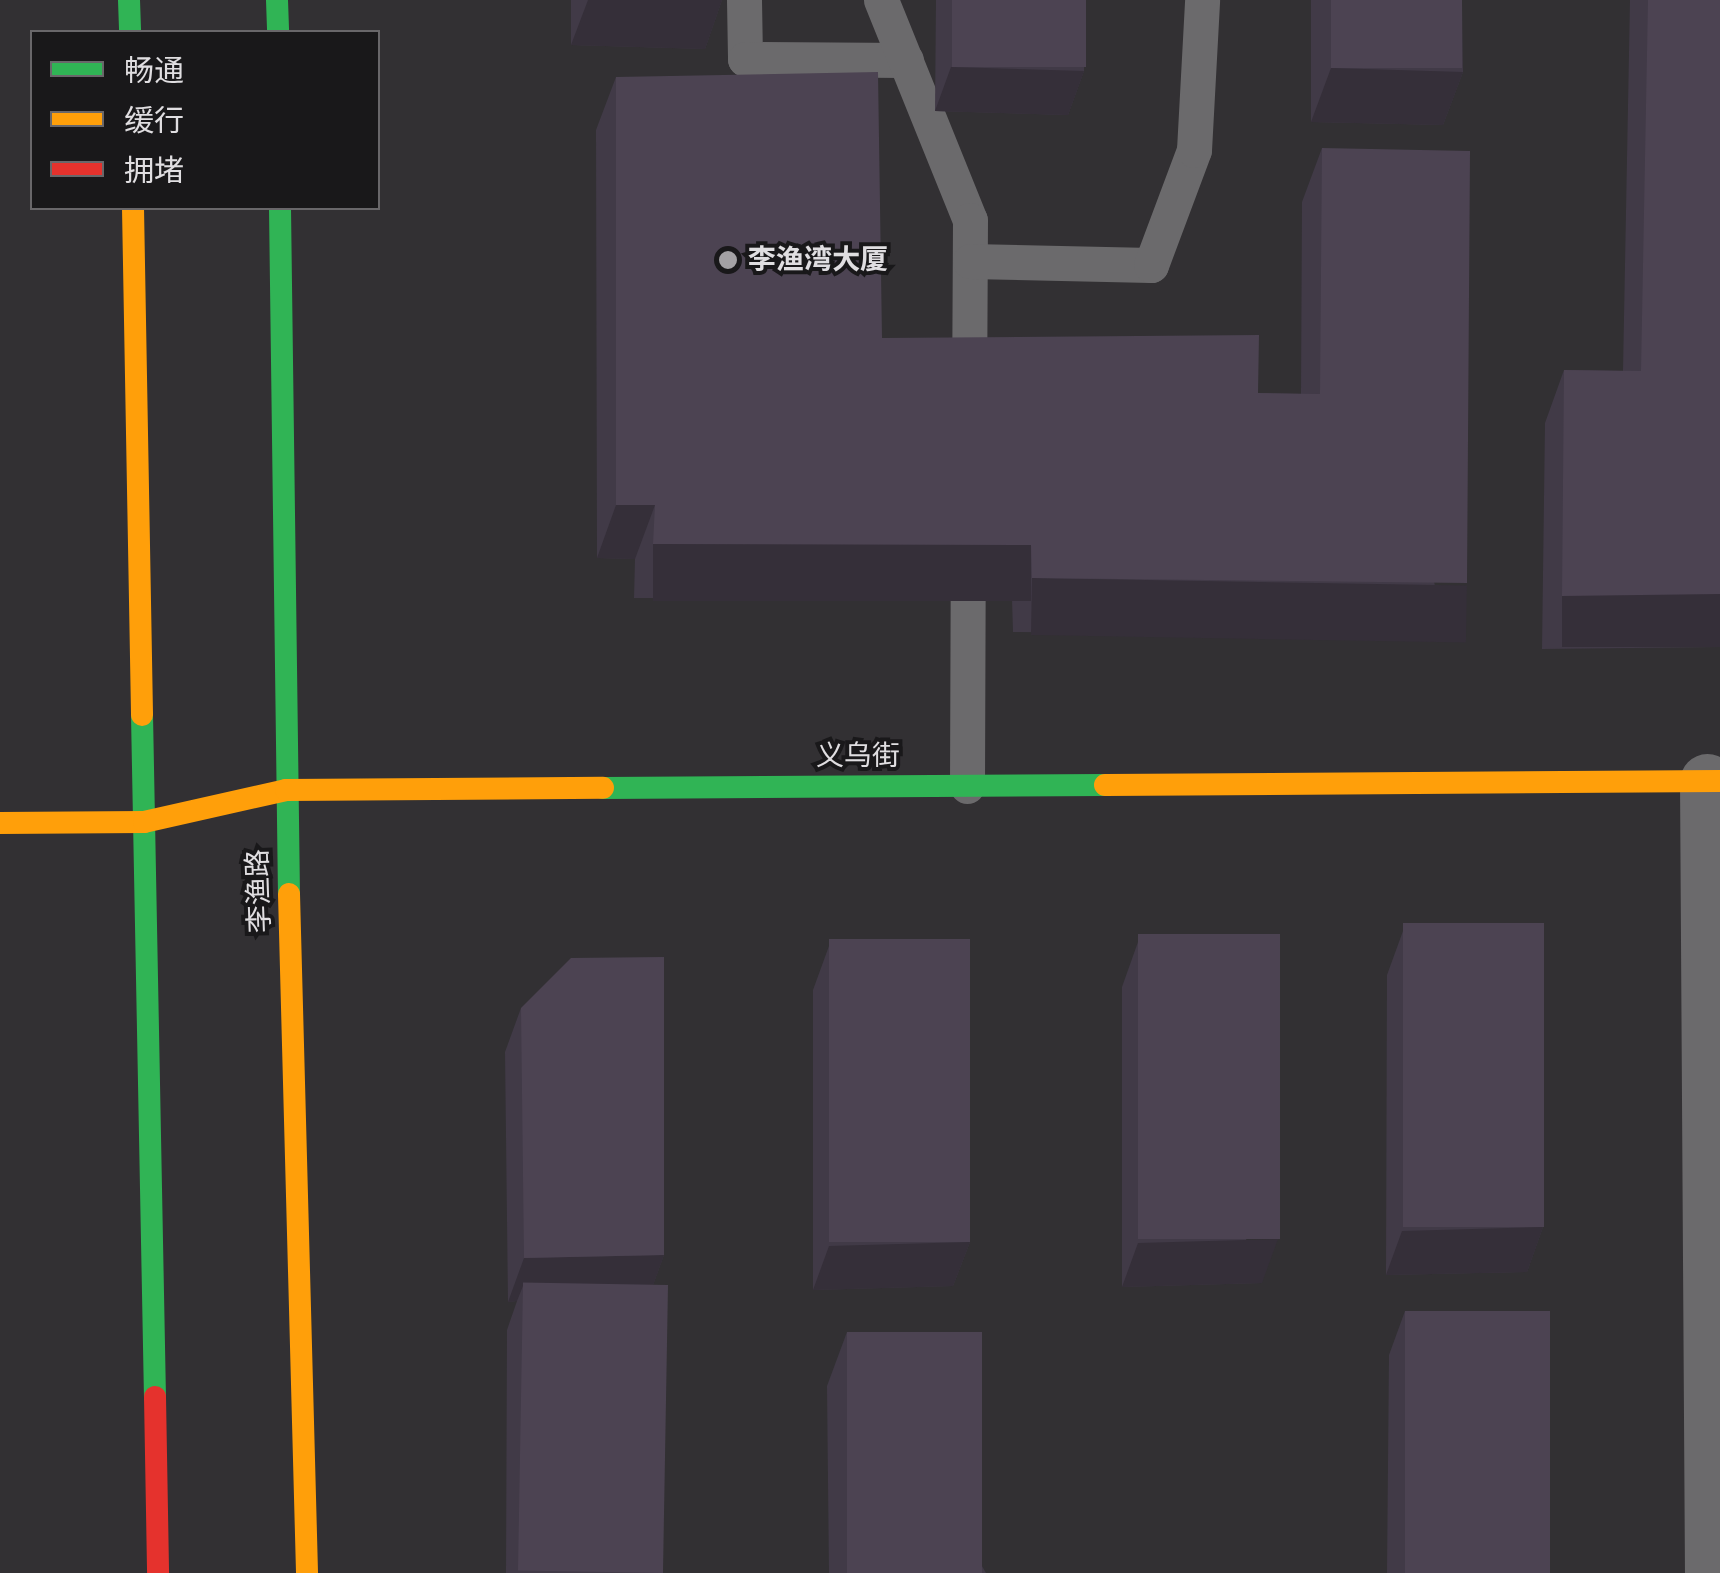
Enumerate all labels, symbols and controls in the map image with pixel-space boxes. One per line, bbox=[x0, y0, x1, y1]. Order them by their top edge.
legend bbox=[30, 30, 380, 210]
text: 畅通 bbox=[124, 50, 184, 93]
text: 缓行 bbox=[124, 100, 184, 143]
text: 拥堵 bbox=[124, 150, 184, 193]
place label: 李渔湾大厦 bbox=[748, 243, 888, 277]
marker: 李渔湾大厦 bbox=[717, 249, 739, 271]
street label: 义乌街 bbox=[816, 739, 900, 773]
street label: 李渔路 bbox=[241, 848, 277, 934]

